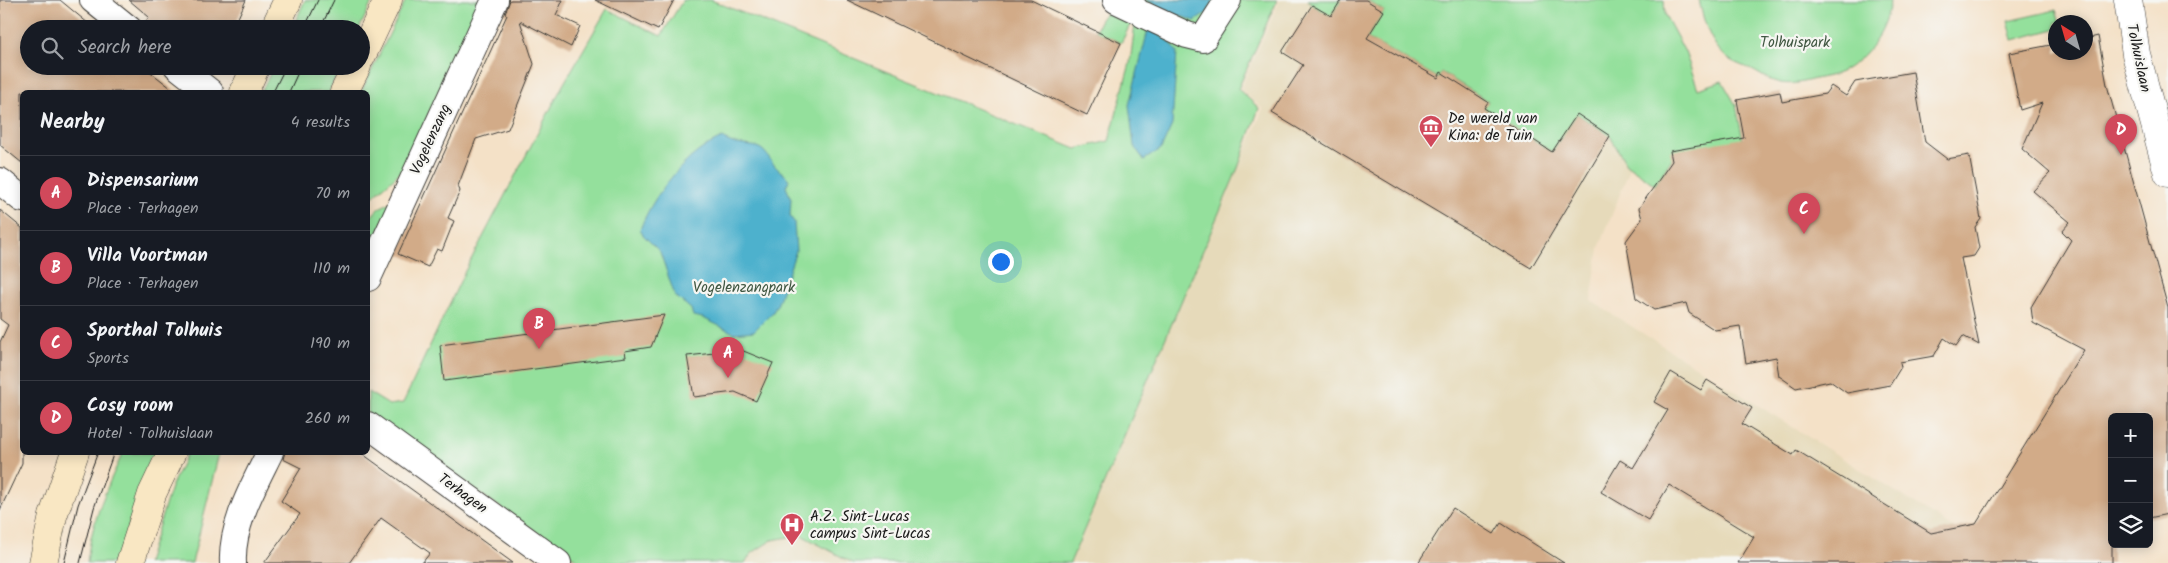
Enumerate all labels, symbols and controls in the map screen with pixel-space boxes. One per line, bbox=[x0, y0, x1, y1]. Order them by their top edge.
north arrow bbox=[2048, 15, 2093, 60]
search box bbox=[20, 20, 370, 75]
street label: Tolhuislaan bbox=[2119, 22, 2157, 95]
park label: Tolhuispark bbox=[1760, 31, 1831, 55]
text: Search here bbox=[78, 33, 172, 63]
icon: search bbox=[38, 34, 66, 62]
street label: Vogelenzang bbox=[404, 100, 458, 179]
text: Nearby bbox=[40, 106, 105, 139]
place label: De wereld van Kina: de Tuin bbox=[1448, 107, 1538, 148]
text: 4 results bbox=[291, 110, 350, 135]
museum icon: De wereld van Kina: de Tuin bbox=[1418, 114, 1444, 148]
pin: D bbox=[2105, 114, 2137, 155]
text: Dispensarium bbox=[87, 166, 199, 196]
text: A bbox=[51, 181, 61, 206]
text: 70 m bbox=[315, 181, 350, 206]
pin: C bbox=[1788, 193, 1820, 234]
text: Place · Terhagen bbox=[87, 196, 199, 221]
text: Villa Voortman bbox=[87, 241, 208, 271]
your location bbox=[988, 249, 1014, 275]
text: B bbox=[51, 256, 61, 281]
text: 110 m bbox=[313, 256, 350, 281]
text: Place · Terhagen bbox=[87, 271, 199, 296]
park label: Vogelenzangpark bbox=[693, 276, 796, 300]
pin: B bbox=[523, 308, 555, 349]
text: Sporthal Tolhuis bbox=[87, 316, 222, 346]
text: C bbox=[51, 331, 61, 356]
text: 190 m bbox=[310, 331, 350, 356]
pin: A bbox=[712, 337, 744, 378]
text: Sports bbox=[87, 346, 129, 371]
text: Cosy room bbox=[87, 391, 173, 421]
text: D bbox=[51, 406, 61, 431]
text: 260 m bbox=[305, 406, 350, 431]
map controls bbox=[2108, 413, 2153, 548]
button: + bbox=[2108, 413, 2153, 458]
text: Hotel · Tolhuislaan bbox=[87, 421, 213, 446]
button: − bbox=[2108, 458, 2153, 503]
street label: Terhagen bbox=[432, 467, 492, 520]
button: layers bbox=[2108, 503, 2153, 548]
place label: A.Z. Sint-Lucas campus Sint-Lucas bbox=[810, 505, 931, 546]
hospital icon: A.Z. Sint-Lucas campus Sint-Lucas bbox=[779, 512, 805, 546]

